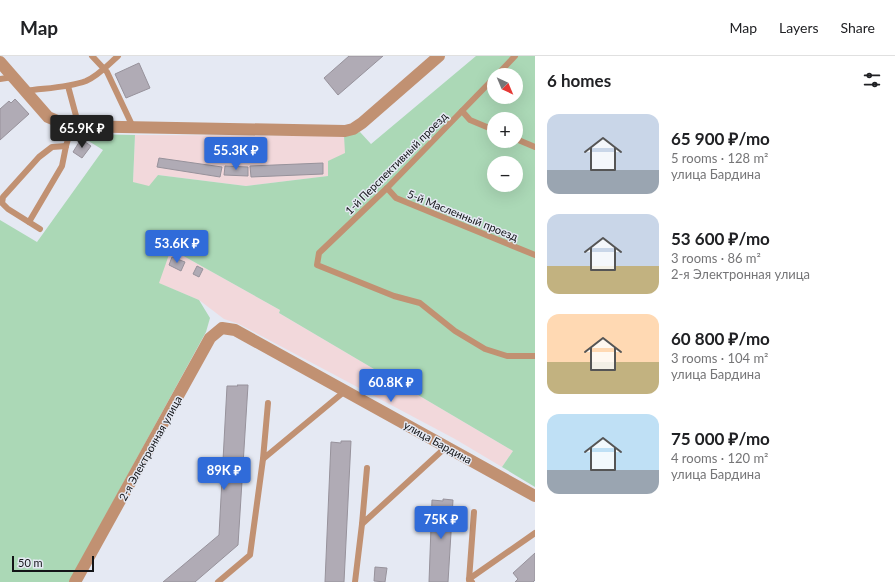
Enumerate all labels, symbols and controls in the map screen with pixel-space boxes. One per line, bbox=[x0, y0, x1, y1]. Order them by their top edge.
text: Map bbox=[20, 16, 58, 39]
text: Map bbox=[729, 19, 757, 36]
text: Layers bbox=[779, 19, 819, 36]
text: Share bbox=[841, 19, 875, 36]
north arrow bbox=[487, 68, 523, 104]
map controls bbox=[487, 68, 523, 192]
icon: filters bbox=[861, 69, 883, 91]
text: 6 homes bbox=[547, 70, 611, 91]
street label: 1-й Перспективный проезд bbox=[342, 109, 450, 217]
button: + bbox=[487, 112, 523, 148]
pin: 65.9K ₽ bbox=[45, 115, 119, 149]
text: 65.9K ₽ bbox=[59, 120, 105, 136]
text: 65 900 ₽/mo bbox=[671, 128, 770, 149]
icon: home bbox=[579, 130, 627, 178]
pin: 55.3K ₽ bbox=[199, 137, 273, 171]
text: 55.3K ₽ bbox=[213, 142, 259, 158]
text: 5 rooms · 128 m² bbox=[671, 150, 768, 166]
button: − bbox=[487, 156, 523, 192]
text: улица Бардина bbox=[671, 166, 761, 182]
street label: 5-й Масленный проезд bbox=[406, 187, 520, 243]
text: 53 600 ₽/mo bbox=[671, 228, 770, 249]
pin: 53.6K ₽ bbox=[140, 230, 214, 264]
icon: home bbox=[579, 230, 627, 278]
text: 53.6K ₽ bbox=[154, 235, 200, 251]
text: 3 rooms · 86 m² bbox=[671, 250, 761, 266]
text: 2-я Электронная улица bbox=[671, 266, 810, 282]
text: 60 800 ₽/mo bbox=[671, 328, 770, 349]
icon: home bbox=[579, 330, 627, 378]
text: 3 rooms · 104 m² bbox=[671, 350, 768, 366]
text: улица Бардина bbox=[671, 366, 761, 382]
pin: 60.8K ₽ bbox=[354, 369, 428, 403]
text: 60.8K ₽ bbox=[368, 374, 414, 390]
street label: 2-я Электронная улица bbox=[116, 393, 184, 503]
street label: улица Бардина bbox=[402, 418, 474, 466]
text: 75 000 ₽/mo bbox=[671, 428, 770, 449]
icon: home bbox=[579, 430, 627, 478]
text: 4 rooms · 120 m² bbox=[671, 450, 768, 466]
pin: 89K ₽ bbox=[196, 457, 252, 491]
text: 89K ₽ bbox=[207, 462, 241, 478]
text: улица Бардина bbox=[671, 466, 761, 482]
pin: 75K ₽ bbox=[413, 506, 469, 540]
text: 75K ₽ bbox=[424, 511, 458, 527]
scale bar bbox=[12, 554, 94, 573]
text: 50 m bbox=[18, 556, 43, 569]

